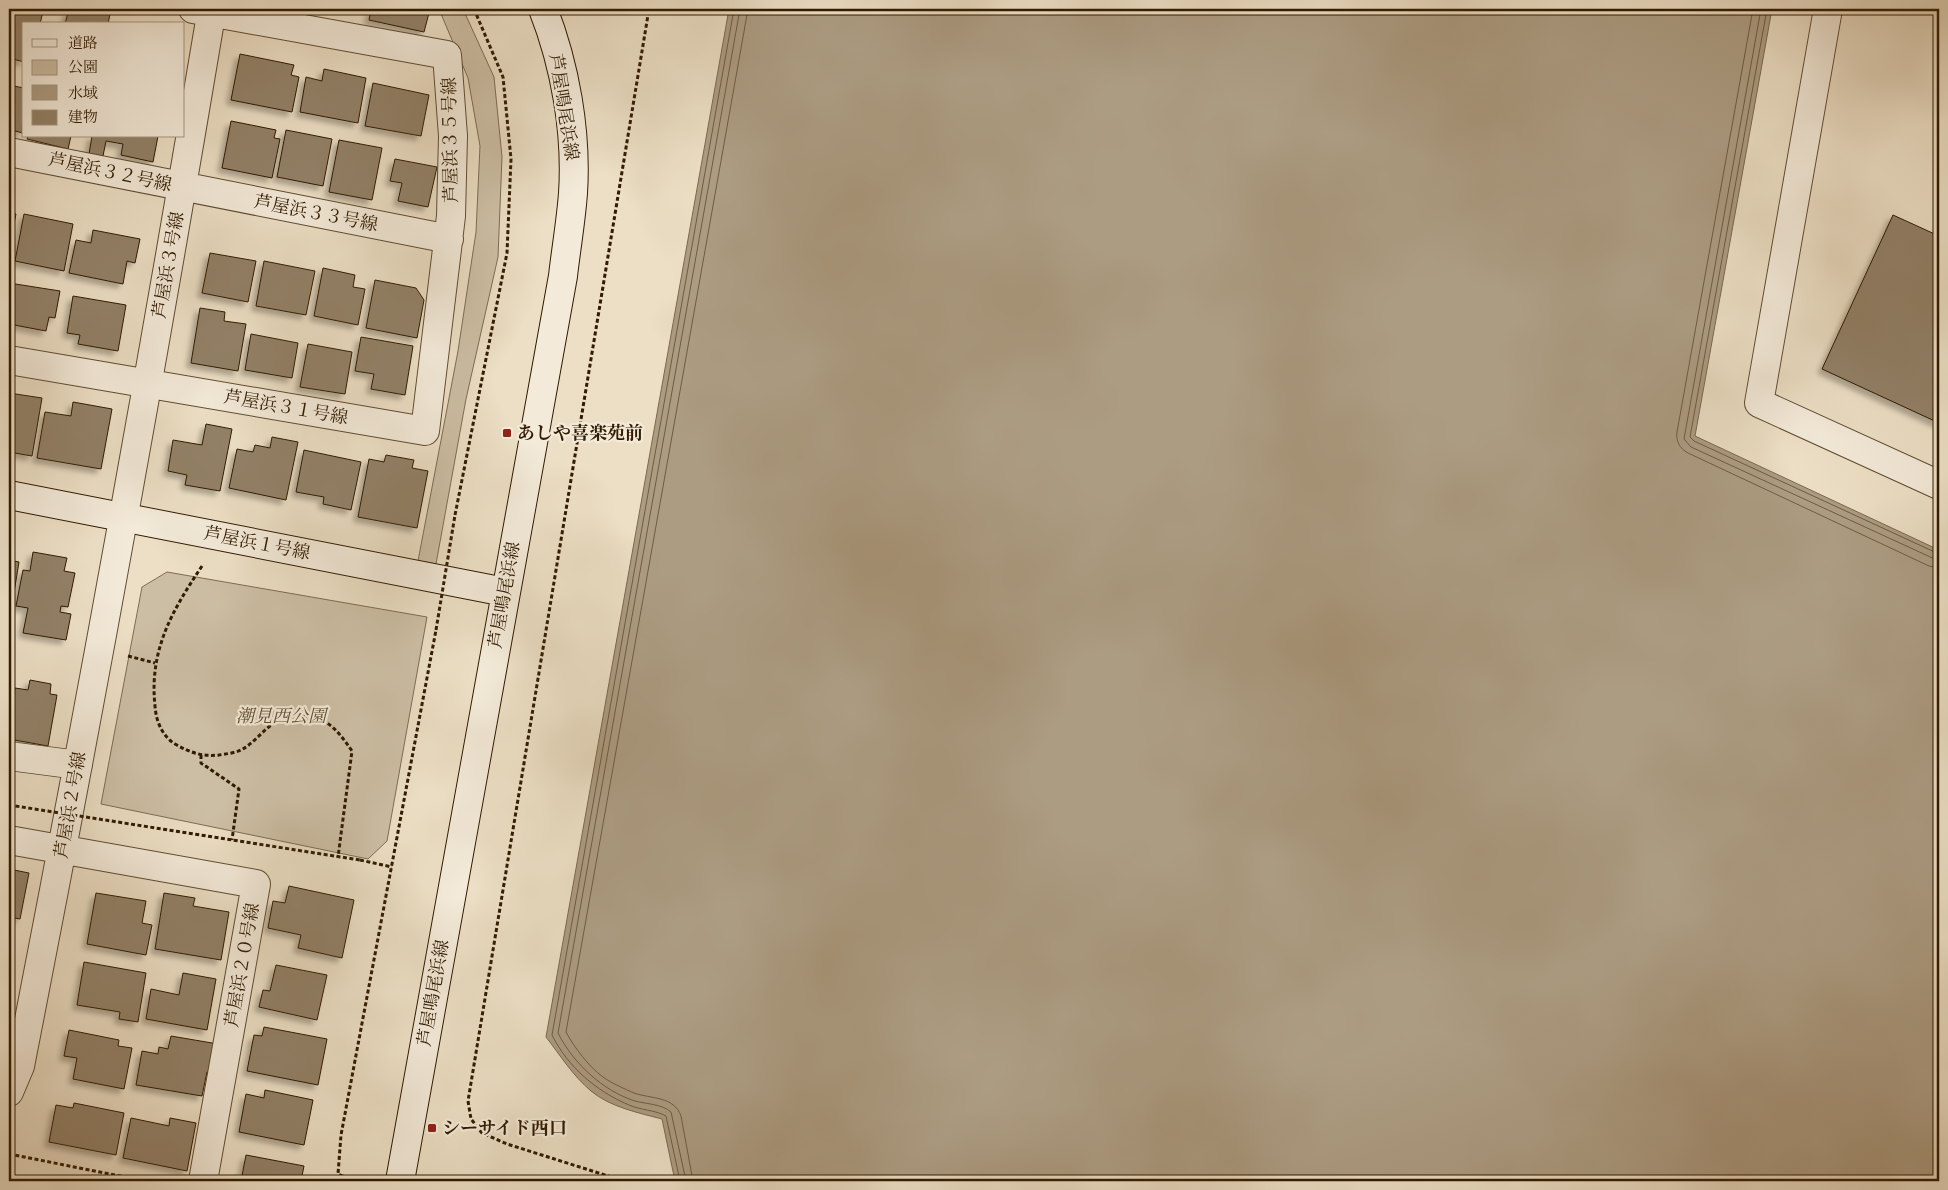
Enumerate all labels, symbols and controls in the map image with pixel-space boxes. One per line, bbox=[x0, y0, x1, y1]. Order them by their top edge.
legend bbox=[22, 22, 185, 138]
text: 道路 bbox=[68, 32, 98, 53]
street label: 芦屋鳴尾浜線 bbox=[543, 51, 586, 162]
text: 公園 bbox=[68, 56, 98, 77]
street label: 芦屋浜３５号線 bbox=[435, 77, 464, 203]
text: 水域 bbox=[68, 82, 98, 103]
text: 建物 bbox=[68, 106, 98, 127]
street label: 芦屋浜３２号線 bbox=[46, 145, 175, 198]
street label: 芦屋浜３３号線 bbox=[252, 187, 381, 238]
street label: 芦屋浜３号線 bbox=[145, 209, 190, 320]
street label: 芦屋浜３１号線 bbox=[222, 382, 350, 431]
place label: あしや喜楽苑前 bbox=[517, 419, 643, 446]
marker: あしや喜楽苑前 bbox=[501, 427, 513, 439]
street label: 芦屋浜１号線 bbox=[202, 519, 313, 566]
street label: 芦屋鳴尾浜線 bbox=[481, 539, 526, 650]
park label: 潮見西公園 bbox=[236, 702, 329, 729]
street label: 芦屋浜２号線 bbox=[47, 749, 92, 860]
street label: 芦屋浜２０号線 bbox=[217, 901, 266, 1029]
street label: 芦屋鳴尾浜線 bbox=[410, 937, 455, 1048]
place label: シーサイド西口 bbox=[442, 1114, 567, 1141]
marker: シーサイド西口 bbox=[426, 1122, 438, 1134]

